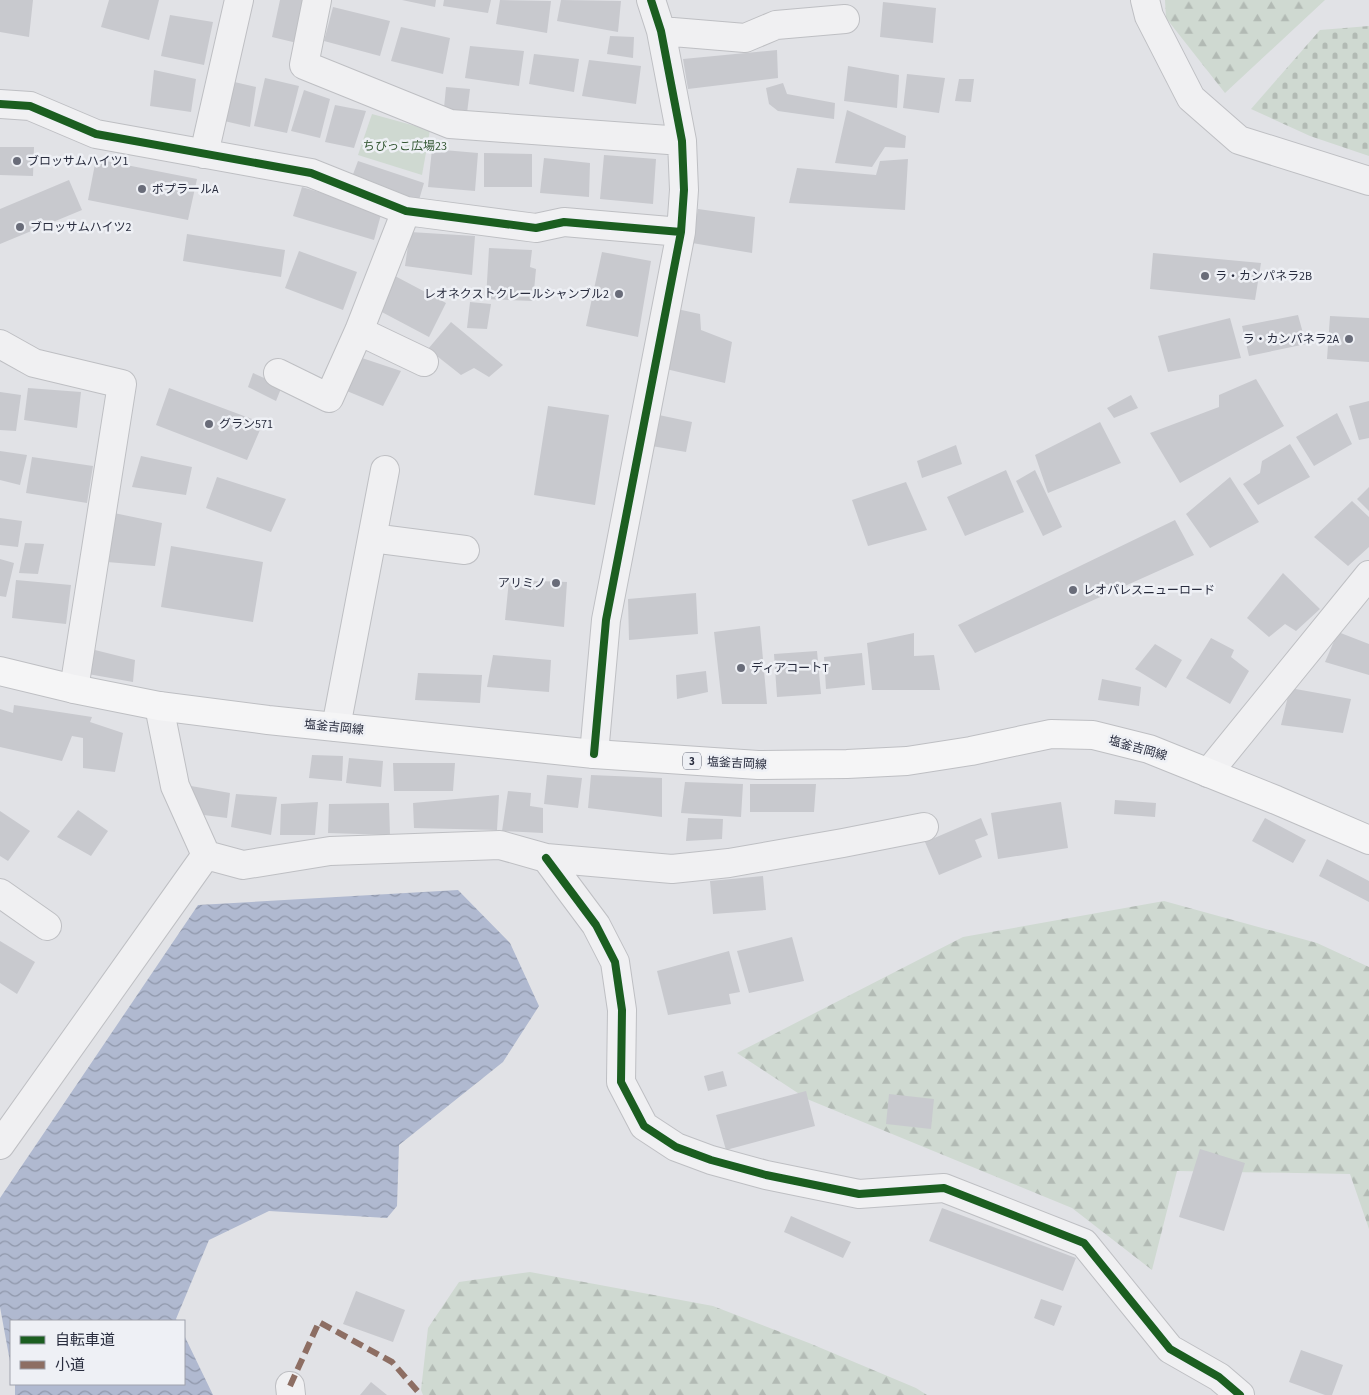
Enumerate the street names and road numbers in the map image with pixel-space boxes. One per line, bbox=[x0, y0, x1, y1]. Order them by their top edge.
street label: 塩釜吉岡線 bbox=[303, 716, 365, 739]
street label: 塩釜吉岡線 bbox=[1107, 732, 1169, 765]
road number: 3 bbox=[683, 752, 701, 769]
street label: 塩釜吉岡線 bbox=[707, 753, 767, 774]

